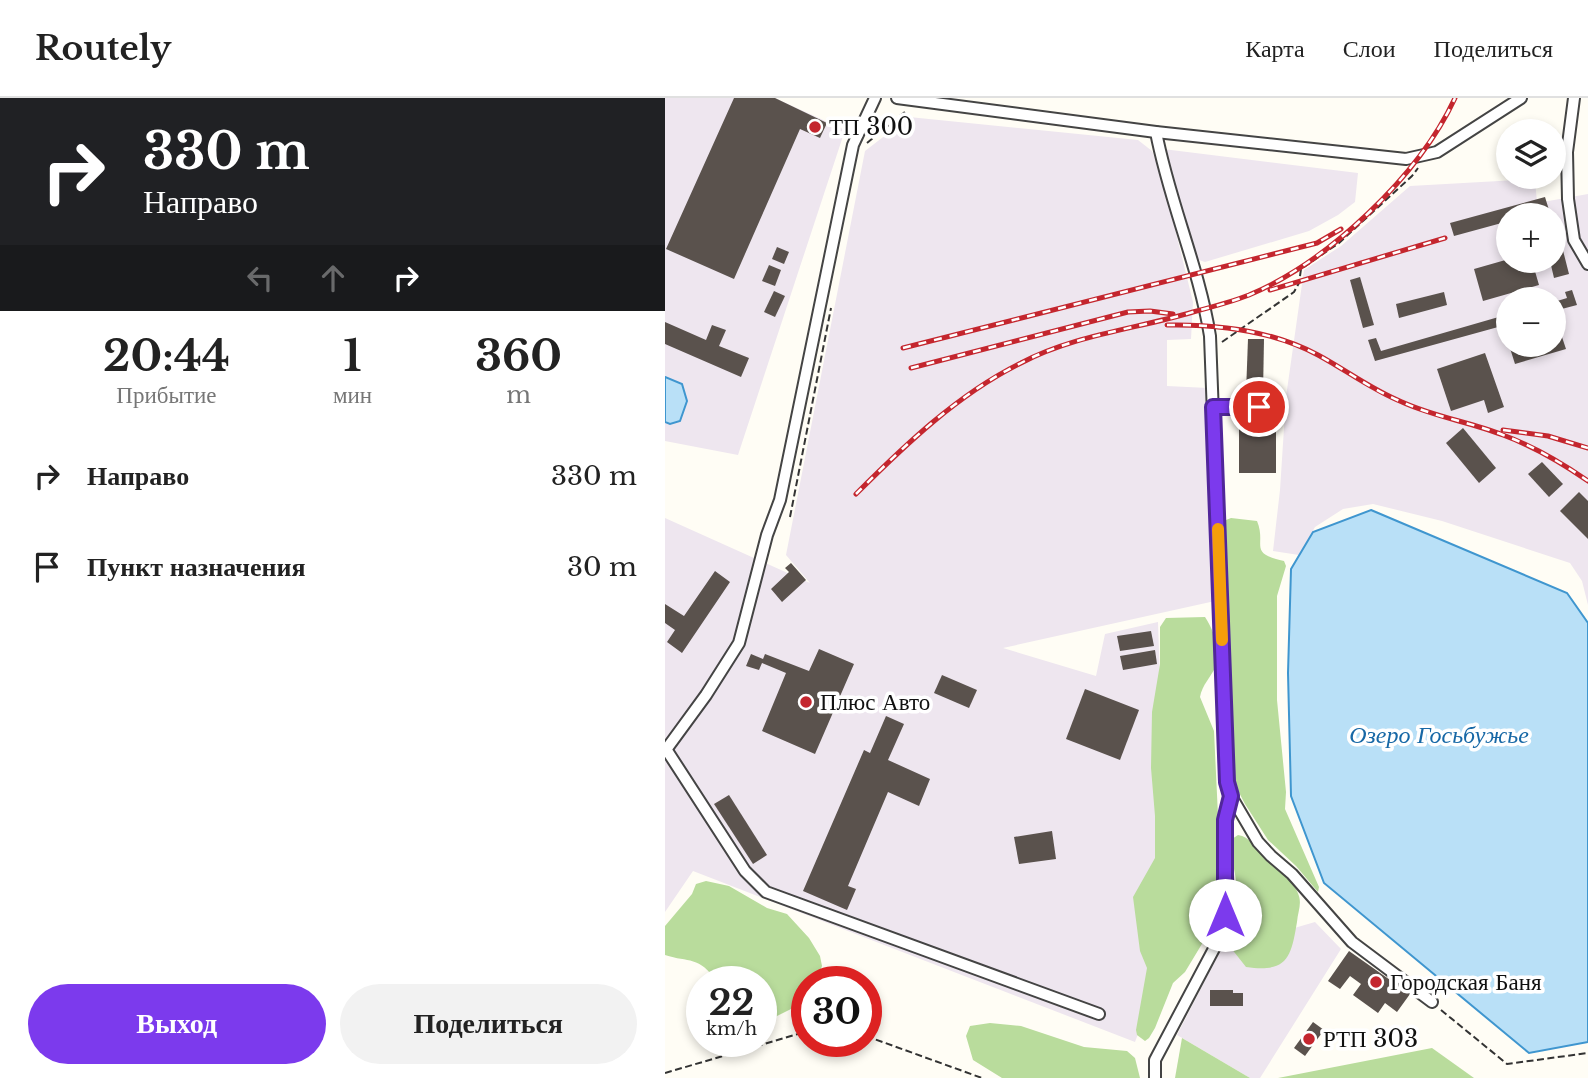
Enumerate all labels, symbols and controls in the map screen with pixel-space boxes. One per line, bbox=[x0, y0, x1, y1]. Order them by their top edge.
text: Routely bbox=[35, 28, 171, 69]
text: Карта bbox=[1245, 34, 1305, 63]
text: Слои bbox=[1343, 34, 1396, 63]
text: Поделиться bbox=[1434, 34, 1553, 63]
place label: ТП 300 bbox=[829, 113, 913, 141]
marker: ТП 300 bbox=[807, 119, 823, 135]
map controls bbox=[1496, 119, 1566, 357]
button: layers bbox=[1496, 119, 1566, 189]
text: 330 m bbox=[143, 121, 310, 182]
icon: right bbox=[28, 126, 119, 217]
text: Направо bbox=[143, 182, 258, 222]
button: + bbox=[1496, 203, 1566, 273]
icon: left bbox=[241, 259, 279, 297]
icon: ahead bbox=[314, 259, 352, 297]
icon: right bbox=[387, 259, 425, 297]
button: − bbox=[1496, 287, 1566, 357]
text: 20:44 bbox=[103, 330, 230, 382]
text: 1 bbox=[343, 330, 362, 382]
text: 360 bbox=[475, 330, 562, 382]
pin bbox=[1229, 377, 1289, 437]
text: Прибытие bbox=[116, 381, 217, 409]
text: мин bbox=[333, 381, 372, 409]
text: m bbox=[506, 381, 531, 409]
icon: arrive bbox=[1240, 388, 1278, 426]
icon: right bbox=[28, 457, 66, 495]
text: Направо bbox=[87, 460, 189, 492]
text: 330 m bbox=[551, 460, 637, 492]
icon: arrive bbox=[28, 548, 66, 586]
text: Пункт назначения bbox=[87, 551, 305, 583]
text: 30 m bbox=[567, 551, 637, 583]
place label: Плюс Авто bbox=[820, 688, 930, 716]
marker: Плюс Авто bbox=[798, 694, 814, 710]
water label: Озеро Госьбужье bbox=[1349, 720, 1529, 749]
position arrow bbox=[1188, 878, 1262, 952]
speed limit sign: 30 bbox=[791, 966, 882, 1057]
place label: Городская Баня bbox=[1390, 968, 1542, 996]
marker: Городская Баня bbox=[1368, 974, 1384, 990]
text: 22 bbox=[709, 981, 754, 1024]
button: Выход bbox=[28, 984, 326, 1064]
button: Поделиться bbox=[340, 984, 637, 1064]
text: km/h bbox=[706, 1018, 757, 1040]
place label: РТП 303 bbox=[1323, 1025, 1418, 1053]
marker: РТП 303 bbox=[1301, 1031, 1317, 1047]

